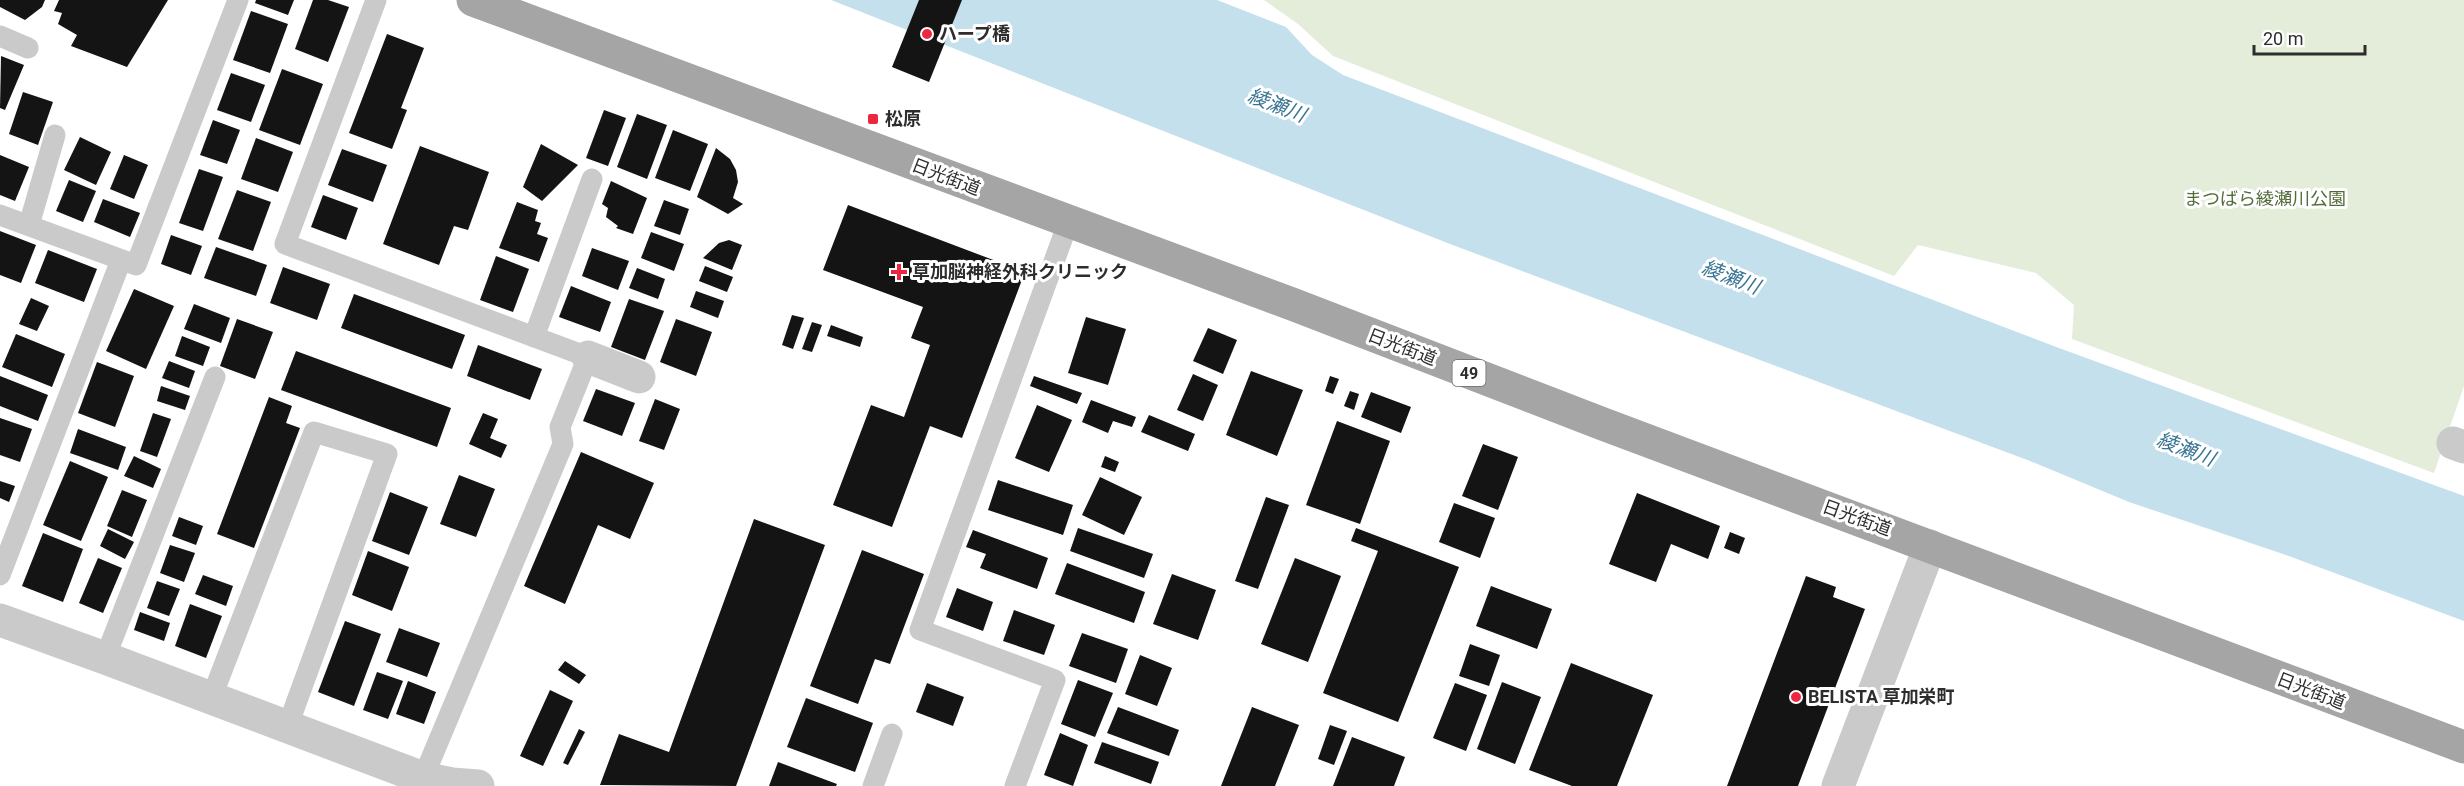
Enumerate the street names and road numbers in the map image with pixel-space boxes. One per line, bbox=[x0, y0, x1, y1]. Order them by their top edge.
street label: 日光街道 bbox=[909, 154, 984, 199]
street label: 日光街道 bbox=[1365, 324, 1440, 369]
road number: 49 bbox=[1452, 360, 1486, 386]
street label: 日光街道 bbox=[1820, 495, 1895, 540]
street label: 日光街道 bbox=[2274, 668, 2349, 713]

